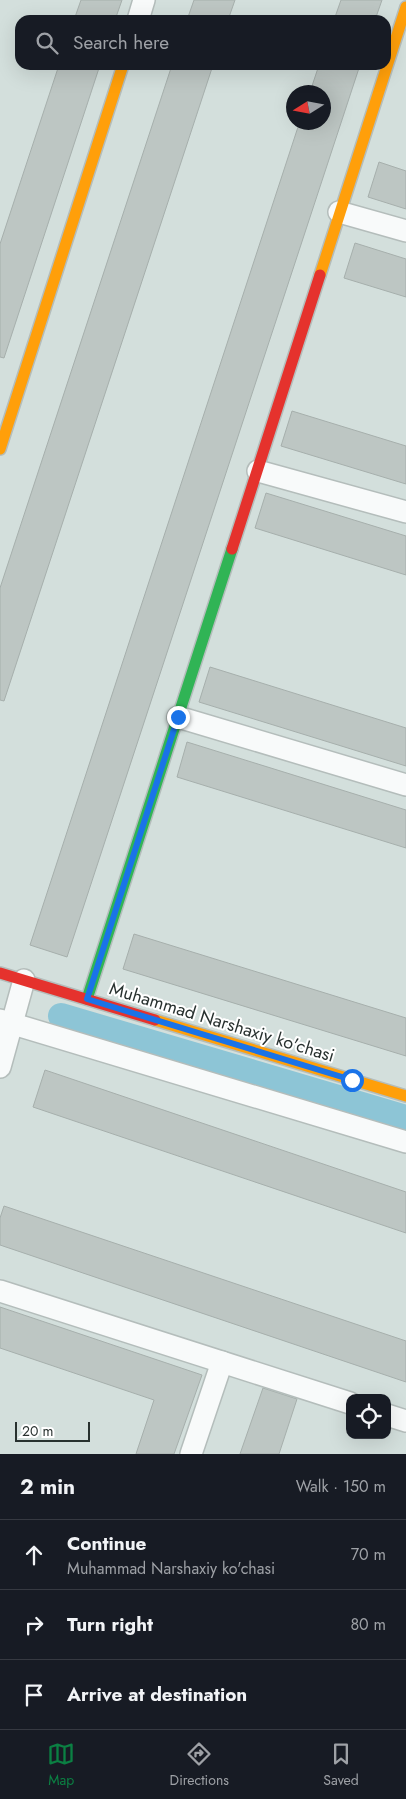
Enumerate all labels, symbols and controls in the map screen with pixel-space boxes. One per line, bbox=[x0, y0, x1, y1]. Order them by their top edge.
search box bbox=[15, 15, 391, 70]
icon: search bbox=[33, 29, 61, 57]
text: Search here bbox=[73, 29, 169, 56]
north arrow bbox=[286, 85, 331, 130]
route end bbox=[167, 706, 190, 729]
street label: Muhammad Narshaxiy ko'chasi bbox=[106, 975, 338, 1069]
route start bbox=[341, 1069, 364, 1092]
map controls bbox=[346, 1394, 391, 1439]
button: locate bbox=[346, 1394, 391, 1439]
scale bar bbox=[15, 1419, 90, 1442]
text: 20 m bbox=[22, 1421, 54, 1441]
text: 2 min bbox=[20, 1472, 75, 1502]
text: Walk · 150 m bbox=[296, 1475, 386, 1498]
text: Continue bbox=[67, 1530, 146, 1557]
icon: ahead bbox=[20, 1541, 48, 1569]
text: 70 m bbox=[351, 1543, 386, 1566]
text: Muhammad Narshaxiy ko'chasi bbox=[67, 1557, 275, 1580]
icon: right bbox=[20, 1611, 48, 1639]
text: Turn right bbox=[67, 1611, 153, 1638]
text: 80 m bbox=[350, 1613, 386, 1636]
icon: arrive bbox=[20, 1681, 48, 1709]
text: Arrive at destination bbox=[67, 1681, 247, 1708]
tab: Map bbox=[47, 1740, 75, 1790]
tab: Directions bbox=[170, 1740, 229, 1790]
tab: Saved bbox=[323, 1740, 359, 1790]

